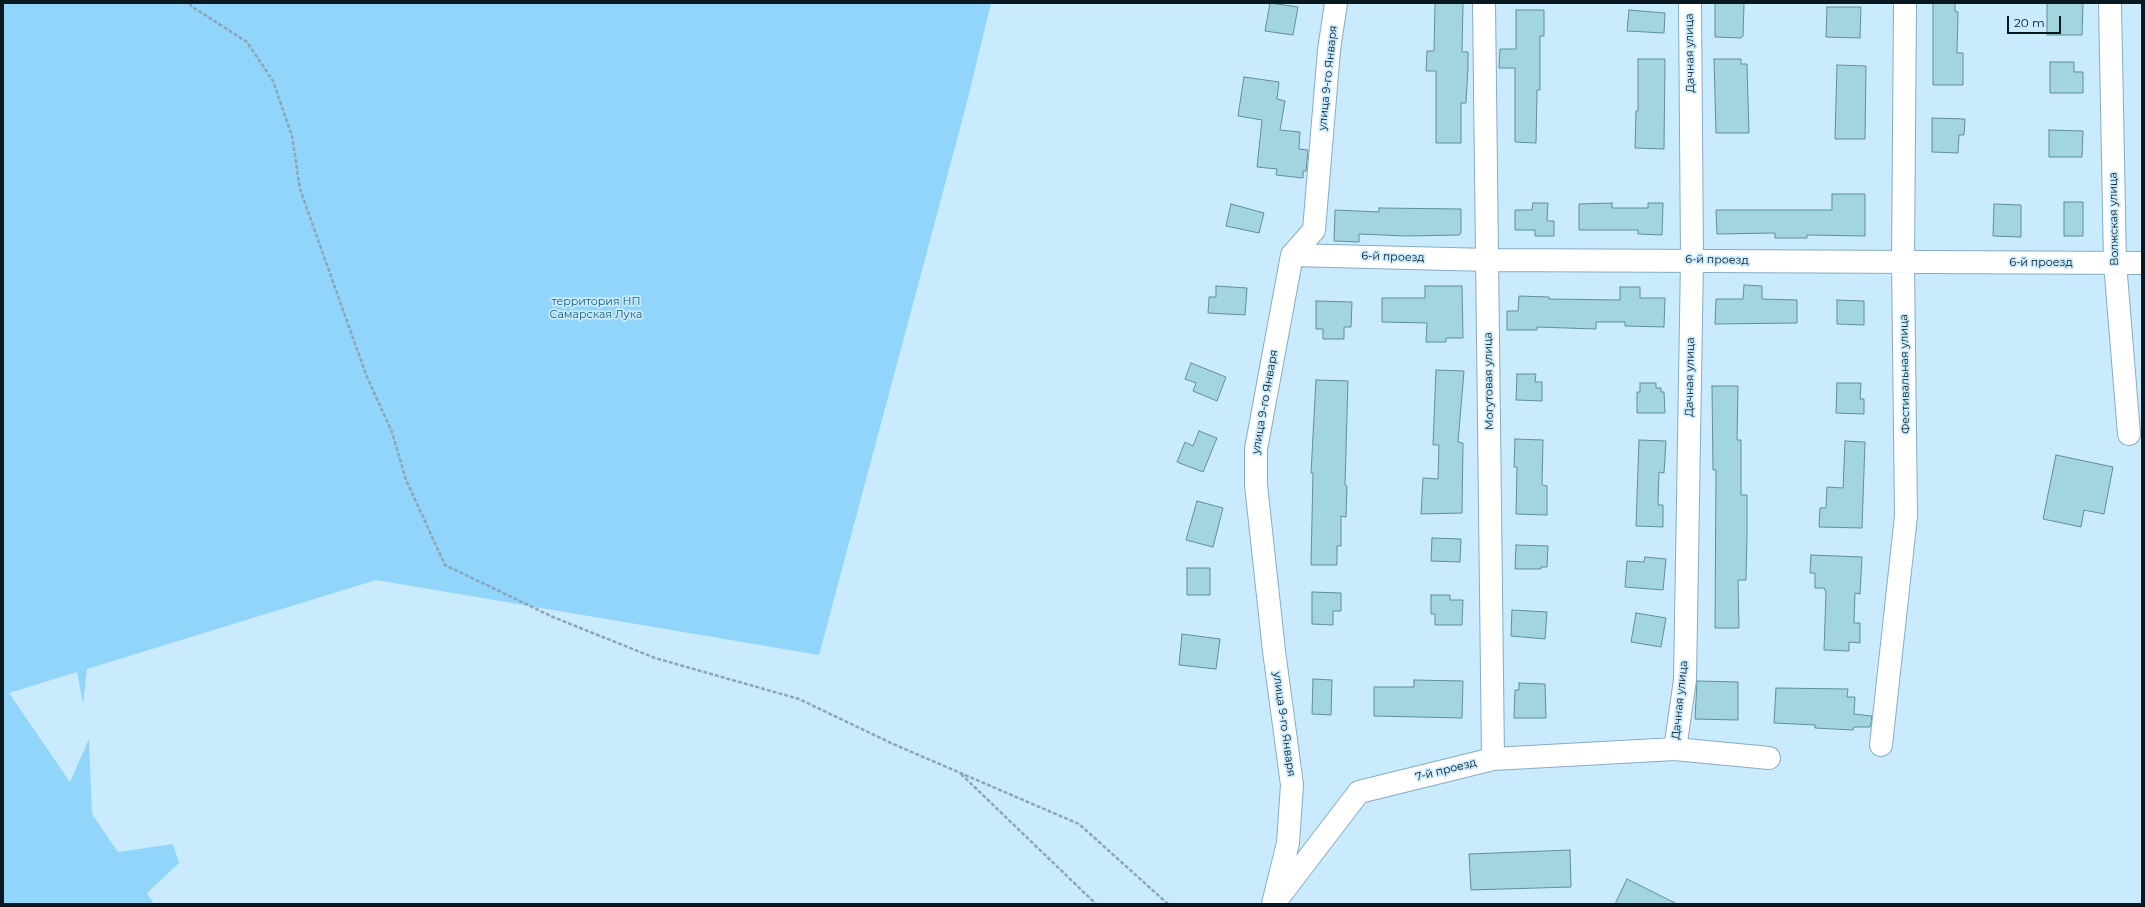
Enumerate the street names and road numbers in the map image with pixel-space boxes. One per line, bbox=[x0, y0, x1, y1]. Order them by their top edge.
street label: Дачная улица bbox=[1683, 13, 1697, 93]
street label: улица 9-го Января bbox=[1316, 25, 1340, 131]
street label: Волжская улица bbox=[2107, 172, 2121, 266]
street label: 6-й проезд bbox=[1361, 249, 1425, 265]
street label: 6-й проезд bbox=[1685, 253, 1749, 267]
street label: 6-й проезд bbox=[2009, 256, 2073, 270]
street label: Фестивальная улица bbox=[1897, 314, 1913, 434]
street label: Могутовая улица bbox=[1482, 332, 1496, 430]
street label: Дачная улица bbox=[1683, 337, 1697, 417]
street label: улица 9-го Января bbox=[1249, 349, 1281, 455]
street label: Дачная улица bbox=[1669, 660, 1691, 740]
street label: улица 9-го Января bbox=[1270, 671, 1298, 777]
street label: 7-й проезд bbox=[1414, 756, 1478, 784]

